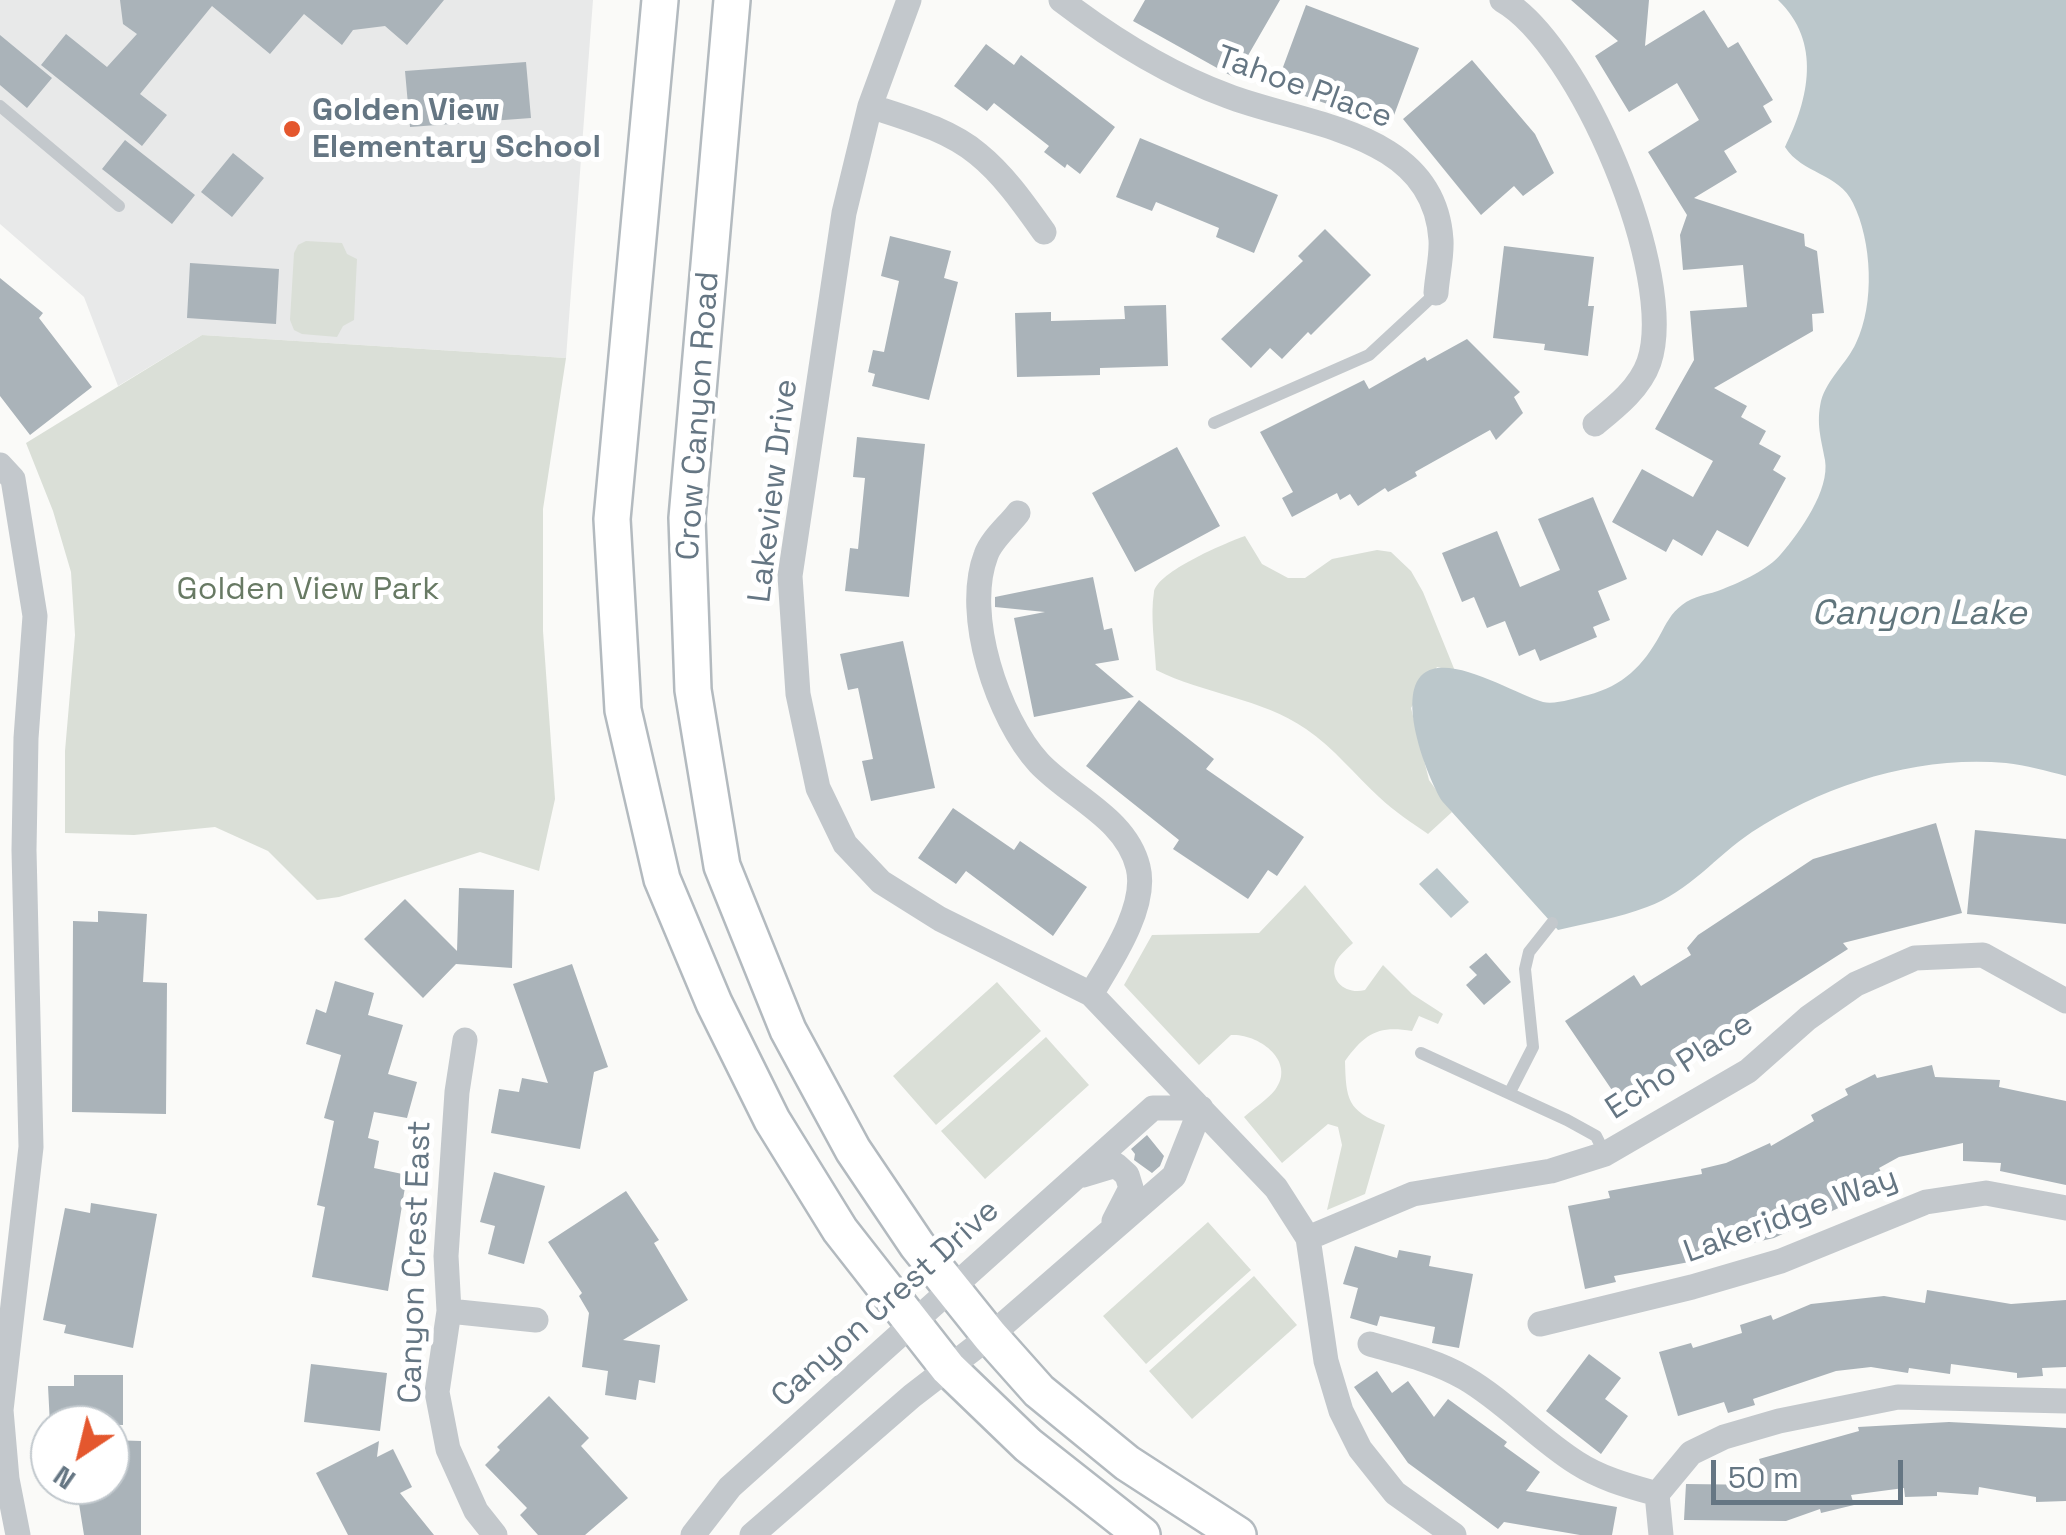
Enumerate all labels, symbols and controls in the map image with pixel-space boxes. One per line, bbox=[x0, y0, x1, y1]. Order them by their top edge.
street label: Tahoe Place bbox=[1211, 38, 1397, 138]
place label: Golden View Elementary School bbox=[312, 92, 601, 167]
marker: Golden View Elementary School bbox=[281, 118, 303, 140]
street label: Crow Canyon Road bbox=[670, 270, 728, 562]
street label: Lakeview Drive bbox=[741, 377, 807, 605]
park label: Golden View Park bbox=[177, 571, 439, 609]
water label: Canyon Lake bbox=[1811, 594, 2027, 636]
street label: Echo Place bbox=[1599, 1005, 1761, 1129]
street label: Canyon Crest East bbox=[392, 1120, 440, 1404]
street label: Lakeridge Way bbox=[1679, 1160, 1903, 1272]
street label: Canyon Crest Drive bbox=[764, 1192, 1008, 1416]
north arrow bbox=[30, 1405, 130, 1505]
scale bar bbox=[1716, 1440, 1908, 1502]
text: N bbox=[46, 1458, 82, 1498]
text: 50 m bbox=[1728, 1458, 1799, 1497]

